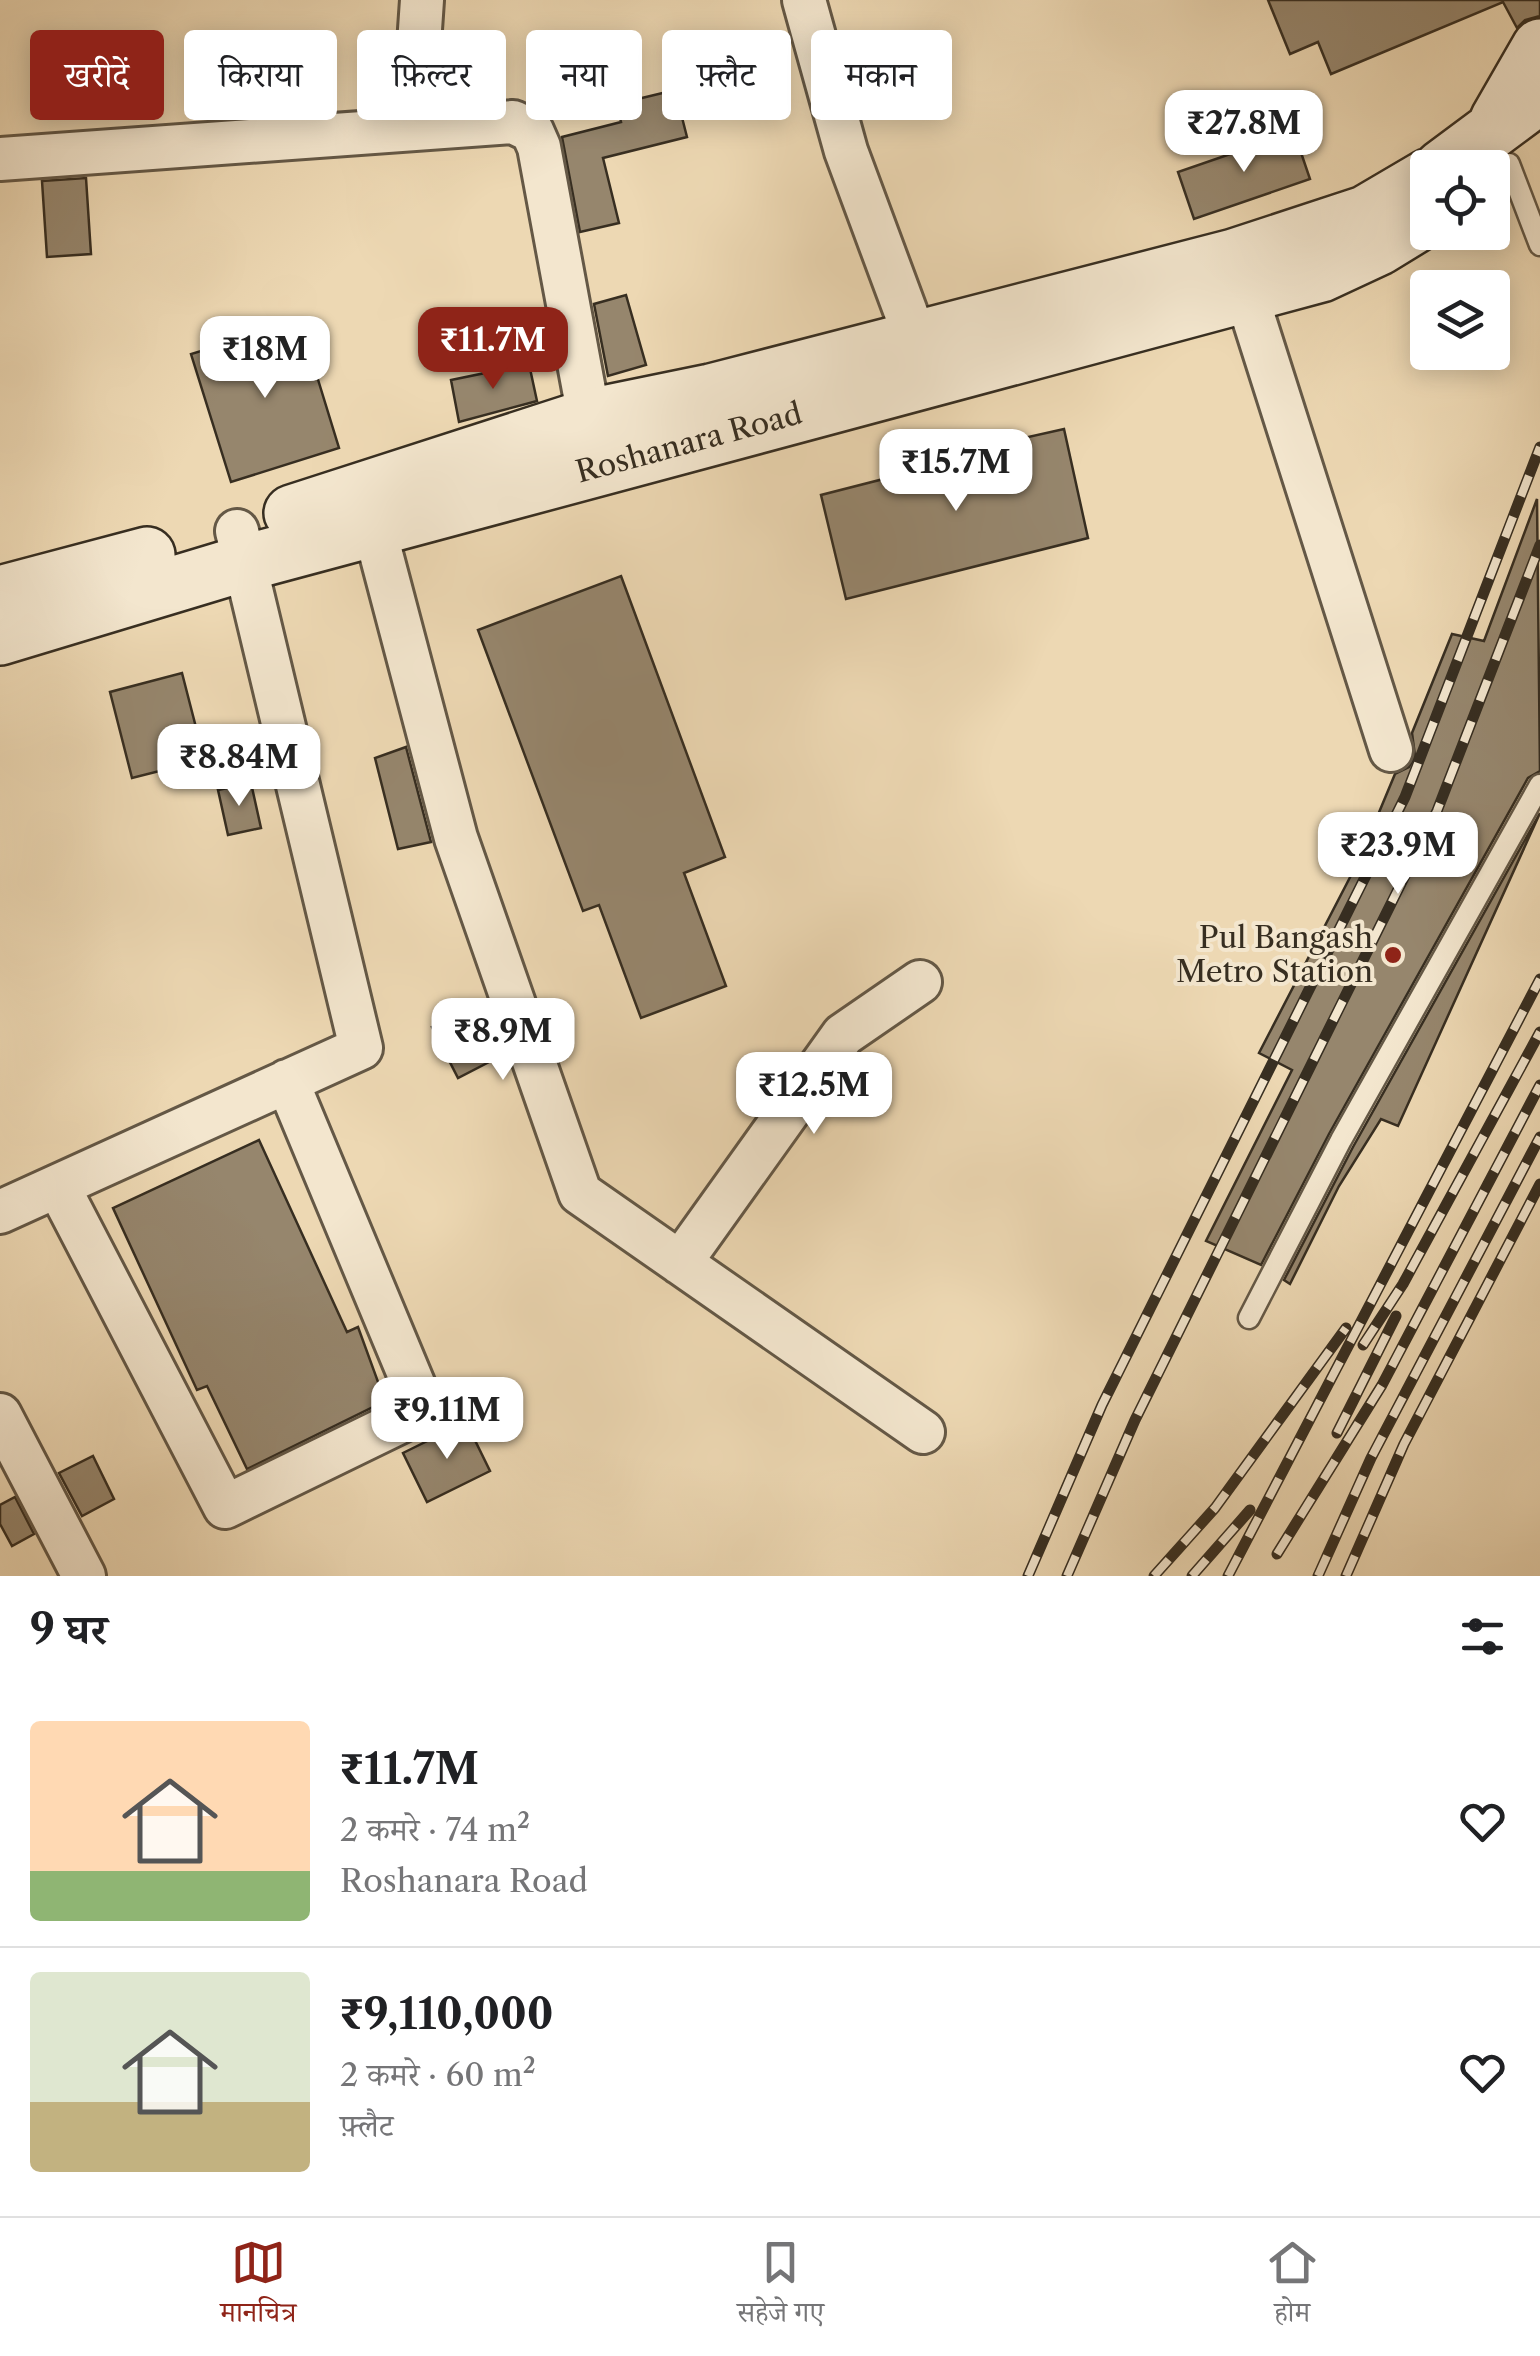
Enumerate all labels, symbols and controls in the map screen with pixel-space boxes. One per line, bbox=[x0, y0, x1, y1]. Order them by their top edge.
chip: खरीदें bbox=[30, 30, 164, 120]
chip: किराया bbox=[184, 30, 337, 120]
chip: फ़िल्टर bbox=[357, 30, 506, 120]
chip: नया bbox=[526, 30, 642, 120]
chip: फ़्लैट bbox=[662, 30, 791, 120]
chip: मकान bbox=[811, 30, 952, 120]
pin: ₹27.8M bbox=[1163, 90, 1325, 175]
text: ₹27.8M bbox=[1187, 103, 1301, 142]
map controls bbox=[1410, 150, 1510, 370]
button: locate bbox=[1410, 150, 1510, 250]
button: layers bbox=[1410, 270, 1510, 370]
pin: ₹11.7M bbox=[412, 307, 574, 392]
pin: ₹18M bbox=[206, 316, 324, 401]
text: ₹11.7M bbox=[440, 320, 546, 359]
text: ₹18M bbox=[222, 329, 308, 368]
street label: Roshanara Road bbox=[572, 395, 806, 490]
pin: ₹15.7M bbox=[875, 429, 1037, 514]
text: ₹15.7M bbox=[901, 442, 1011, 481]
pin: ₹8.84M bbox=[158, 724, 320, 809]
text: ₹8.84M bbox=[179, 737, 299, 776]
pin: ₹23.9M bbox=[1317, 812, 1479, 897]
text: ₹23.9M bbox=[1340, 825, 1456, 864]
place label: Pul Bangash Metro Station bbox=[1176, 919, 1373, 990]
marker: Pul Bangash Metro Station bbox=[1382, 944, 1404, 966]
pin: ₹8.9M bbox=[433, 998, 573, 1083]
text: ₹8.9M bbox=[454, 1011, 552, 1050]
pin: ₹12.5M bbox=[733, 1052, 895, 1137]
text: ₹12.5M bbox=[758, 1065, 870, 1104]
pin: ₹9.11M bbox=[366, 1377, 528, 1462]
text: ₹9.11M bbox=[393, 1390, 501, 1429]
text: 9 घर bbox=[30, 1603, 107, 1655]
icon: filters bbox=[1455, 1609, 1510, 1664]
text: ₹11.7M bbox=[340, 1743, 479, 1795]
icon: home bbox=[110, 1761, 230, 1881]
icon: heart bbox=[1455, 1794, 1510, 1849]
text: 2 कमरे · 74 m² bbox=[340, 1810, 530, 1849]
text: Roshanara Road bbox=[340, 1861, 588, 1900]
text: ₹9,110,000 bbox=[340, 1988, 554, 2040]
icon: home bbox=[110, 2012, 230, 2132]
icon: heart bbox=[1455, 2045, 1510, 2100]
text: 2 कमरे · 60 m² bbox=[340, 2055, 536, 2094]
text: फ़्लैट bbox=[340, 2106, 393, 2145]
tab: मानचित्र bbox=[220, 2235, 296, 2340]
tab: सहेजे गए bbox=[737, 2235, 824, 2340]
tab: होम bbox=[1265, 2235, 1320, 2340]

